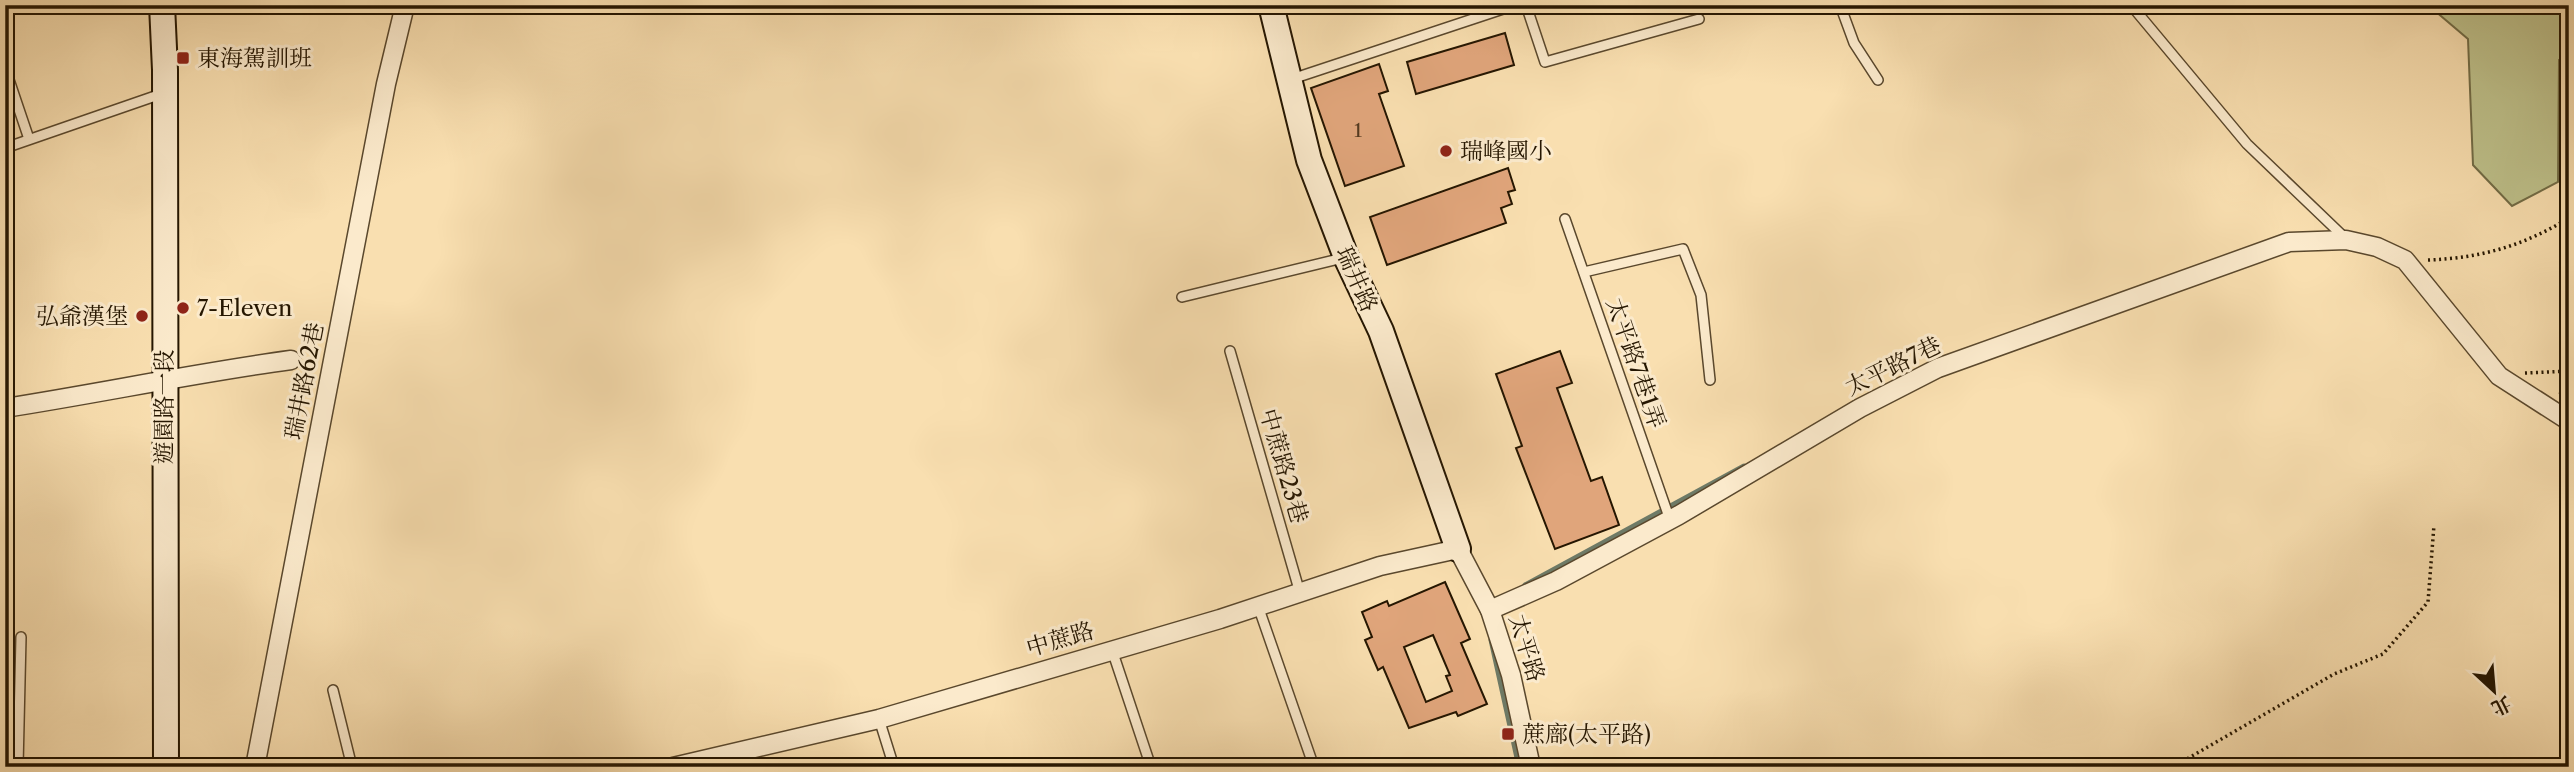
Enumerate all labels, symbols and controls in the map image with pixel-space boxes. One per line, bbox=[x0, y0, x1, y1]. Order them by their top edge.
place label: 東海駕訓班 bbox=[197, 44, 312, 72]
marker: 東海駕訓班 bbox=[175, 50, 191, 66]
house number: 1 bbox=[1354, 119, 1362, 142]
place label: 瑞峰國小 bbox=[1460, 137, 1552, 165]
marker: 瑞峰國小 bbox=[1438, 143, 1454, 159]
street label: 瑞井路 bbox=[1330, 242, 1384, 316]
place label: 7-Eleven bbox=[197, 294, 292, 322]
street label: 太平路7巷1弄 bbox=[1601, 294, 1671, 432]
marker: 7-Eleven bbox=[175, 300, 191, 316]
place label: 弘爺漢堡 bbox=[36, 302, 128, 330]
marker: 弘爺漢堡 bbox=[134, 308, 150, 324]
street label: 瑞井路62巷 bbox=[279, 320, 329, 442]
street label: 太平路7巷 bbox=[1840, 331, 1946, 401]
street label: 遊園路一段 bbox=[150, 350, 178, 465]
street label: 中蔗路23巷 bbox=[1254, 405, 1314, 527]
street label: 太平路 bbox=[1504, 611, 1550, 685]
street label: 中蔗路 bbox=[1023, 616, 1097, 662]
north arrow bbox=[2458, 656, 2528, 726]
text: 北 bbox=[2488, 691, 2515, 720]
place label: 蔗廍(太平路) bbox=[1522, 720, 1651, 748]
marker: 蔗廍(太平路) bbox=[1500, 726, 1516, 742]

